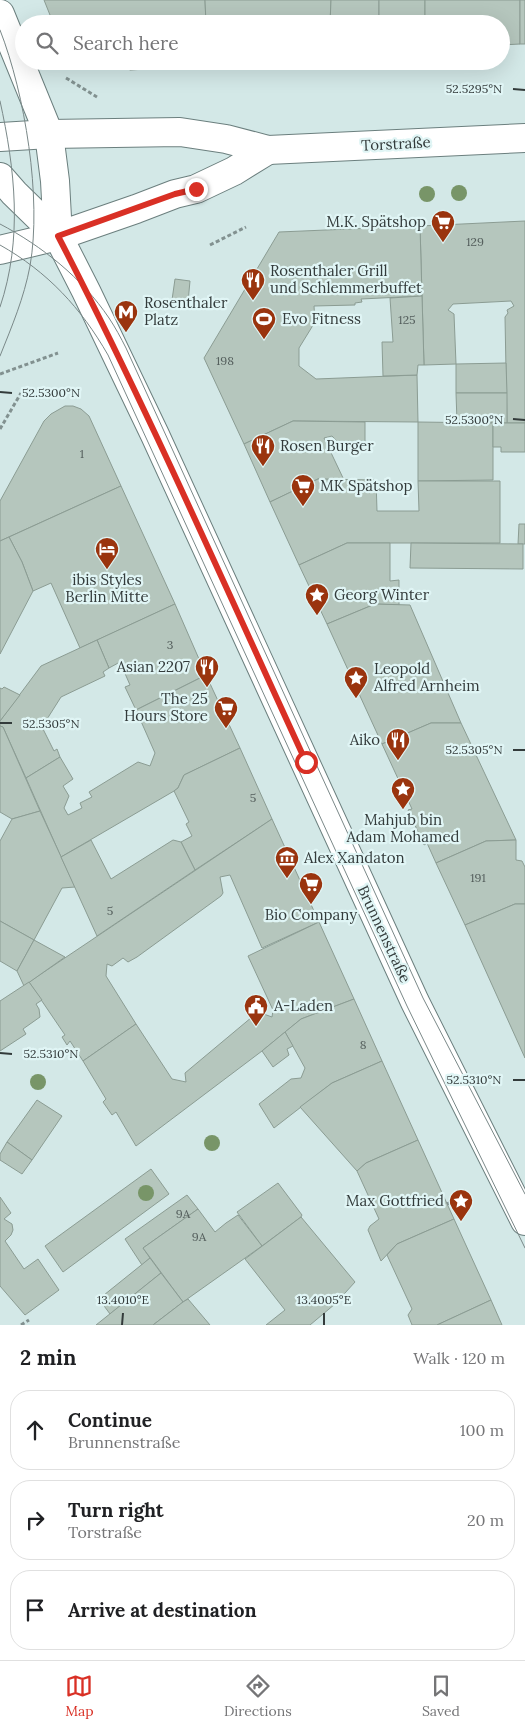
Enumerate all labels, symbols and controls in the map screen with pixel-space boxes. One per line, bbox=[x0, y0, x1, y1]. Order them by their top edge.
search box bbox=[15, 15, 510, 70]
icon: search bbox=[33, 29, 61, 57]
text: Search here bbox=[73, 31, 179, 55]
text: 52.5295°N bbox=[446, 81, 502, 96]
street label: Torstraße bbox=[361, 132, 431, 155]
route end bbox=[185, 178, 208, 201]
supermarket icon: M.K. Spätshop bbox=[430, 209, 456, 243]
place label: M.K. Spätshop bbox=[326, 212, 426, 231]
house number: 129 bbox=[466, 234, 484, 249]
place label: Rosenthaler Grill und Schlemmerbuffet bbox=[270, 261, 422, 297]
restaurant icon: Rosenthaler Grill und Schlemmerbuffet bbox=[240, 267, 266, 301]
place label: Rosenthaler Platz bbox=[144, 293, 228, 329]
metro station icon: Rosenthaler Platz bbox=[113, 299, 139, 333]
sports icon: Evo Fitness bbox=[251, 306, 277, 340]
place label: Evo Fitness bbox=[282, 309, 361, 328]
house number: 125 bbox=[398, 312, 416, 327]
house number: 198 bbox=[216, 353, 234, 368]
text: 52.5300°N bbox=[22, 385, 80, 400]
text: 52.5300°N bbox=[445, 412, 503, 427]
restaurant icon: Rosen Burger bbox=[250, 433, 276, 467]
place label: Rosen Burger bbox=[280, 436, 374, 455]
house number: 1 bbox=[80, 446, 84, 461]
supermarket icon: MK Spätshop bbox=[290, 473, 316, 507]
place label: MK Spätshop bbox=[320, 476, 412, 495]
hotel icon: ibis Styles Berlin Mitte bbox=[94, 536, 120, 570]
place label: ibis Styles Berlin Mitte bbox=[65, 570, 149, 606]
place icon: Georg Winter bbox=[304, 582, 330, 616]
place label: Georg Winter bbox=[334, 585, 430, 604]
house number: 3 bbox=[167, 637, 174, 652]
restaurant icon: Asian 2207 bbox=[194, 654, 220, 688]
place label: Asian 2207 bbox=[116, 657, 190, 676]
place label: Leopold Alfred Arnheim bbox=[373, 659, 480, 695]
place icon: Leopold Alfred Arnheim bbox=[343, 665, 369, 699]
place label: The 25 Hours Store bbox=[124, 689, 208, 725]
supermarket icon: The 25 Hours Store bbox=[213, 695, 239, 729]
text: 52.5305°N bbox=[22, 716, 80, 731]
restaurant icon: Aiko bbox=[385, 727, 411, 761]
place label: Aiko bbox=[349, 730, 380, 749]
text: 52.5305°N bbox=[445, 742, 503, 757]
route start bbox=[295, 751, 318, 774]
place icon: Mahjub bin Adam Mohamed bbox=[390, 776, 416, 810]
house number: 5 bbox=[250, 790, 256, 805]
place label: Mahjub bin Adam Mohamed bbox=[345, 810, 460, 846]
museum icon: Alex Xandaton bbox=[274, 845, 300, 879]
place label: Alex Xandaton bbox=[303, 848, 405, 867]
house number: 191 bbox=[470, 870, 486, 885]
supermarket icon: Bio Company bbox=[298, 871, 324, 905]
street label: Brunnenstraße bbox=[354, 882, 415, 986]
house number: 5 bbox=[107, 903, 113, 918]
place label: Bio Company bbox=[265, 905, 357, 924]
public building icon: A-Laden bbox=[243, 993, 269, 1027]
place label: A-Laden bbox=[273, 996, 333, 1015]
house number: 8 bbox=[360, 1037, 367, 1052]
text: 52.5310°N bbox=[24, 1046, 78, 1061]
text: 52.5310°N bbox=[447, 1072, 501, 1087]
place icon: Max Gottfried bbox=[448, 1188, 474, 1222]
place label: Max Gottfried bbox=[346, 1191, 444, 1210]
house number: 9A bbox=[176, 1206, 191, 1221]
house number: 9A bbox=[192, 1229, 207, 1244]
text: 13.4010°E bbox=[97, 1292, 149, 1307]
text: 13.4005°E bbox=[297, 1292, 351, 1307]
text: 2 min bbox=[20, 1344, 76, 1371]
text: Walk · 120 m bbox=[413, 1348, 505, 1368]
text: Continue bbox=[68, 1408, 152, 1432]
icon: ahead bbox=[21, 1416, 49, 1444]
text: 100 m bbox=[460, 1420, 504, 1440]
text: Brunnenstraße bbox=[68, 1432, 180, 1452]
text: Turn right bbox=[68, 1498, 164, 1522]
icon: right bbox=[21, 1506, 49, 1534]
text: 20 m bbox=[467, 1510, 504, 1530]
text: Torstraße bbox=[68, 1522, 142, 1542]
icon: arrive bbox=[21, 1596, 49, 1624]
text: Arrive at destination bbox=[68, 1598, 257, 1622]
tab: Map bbox=[65, 1672, 94, 1720]
tab: Directions bbox=[224, 1672, 292, 1720]
tab: Saved bbox=[422, 1672, 460, 1720]

